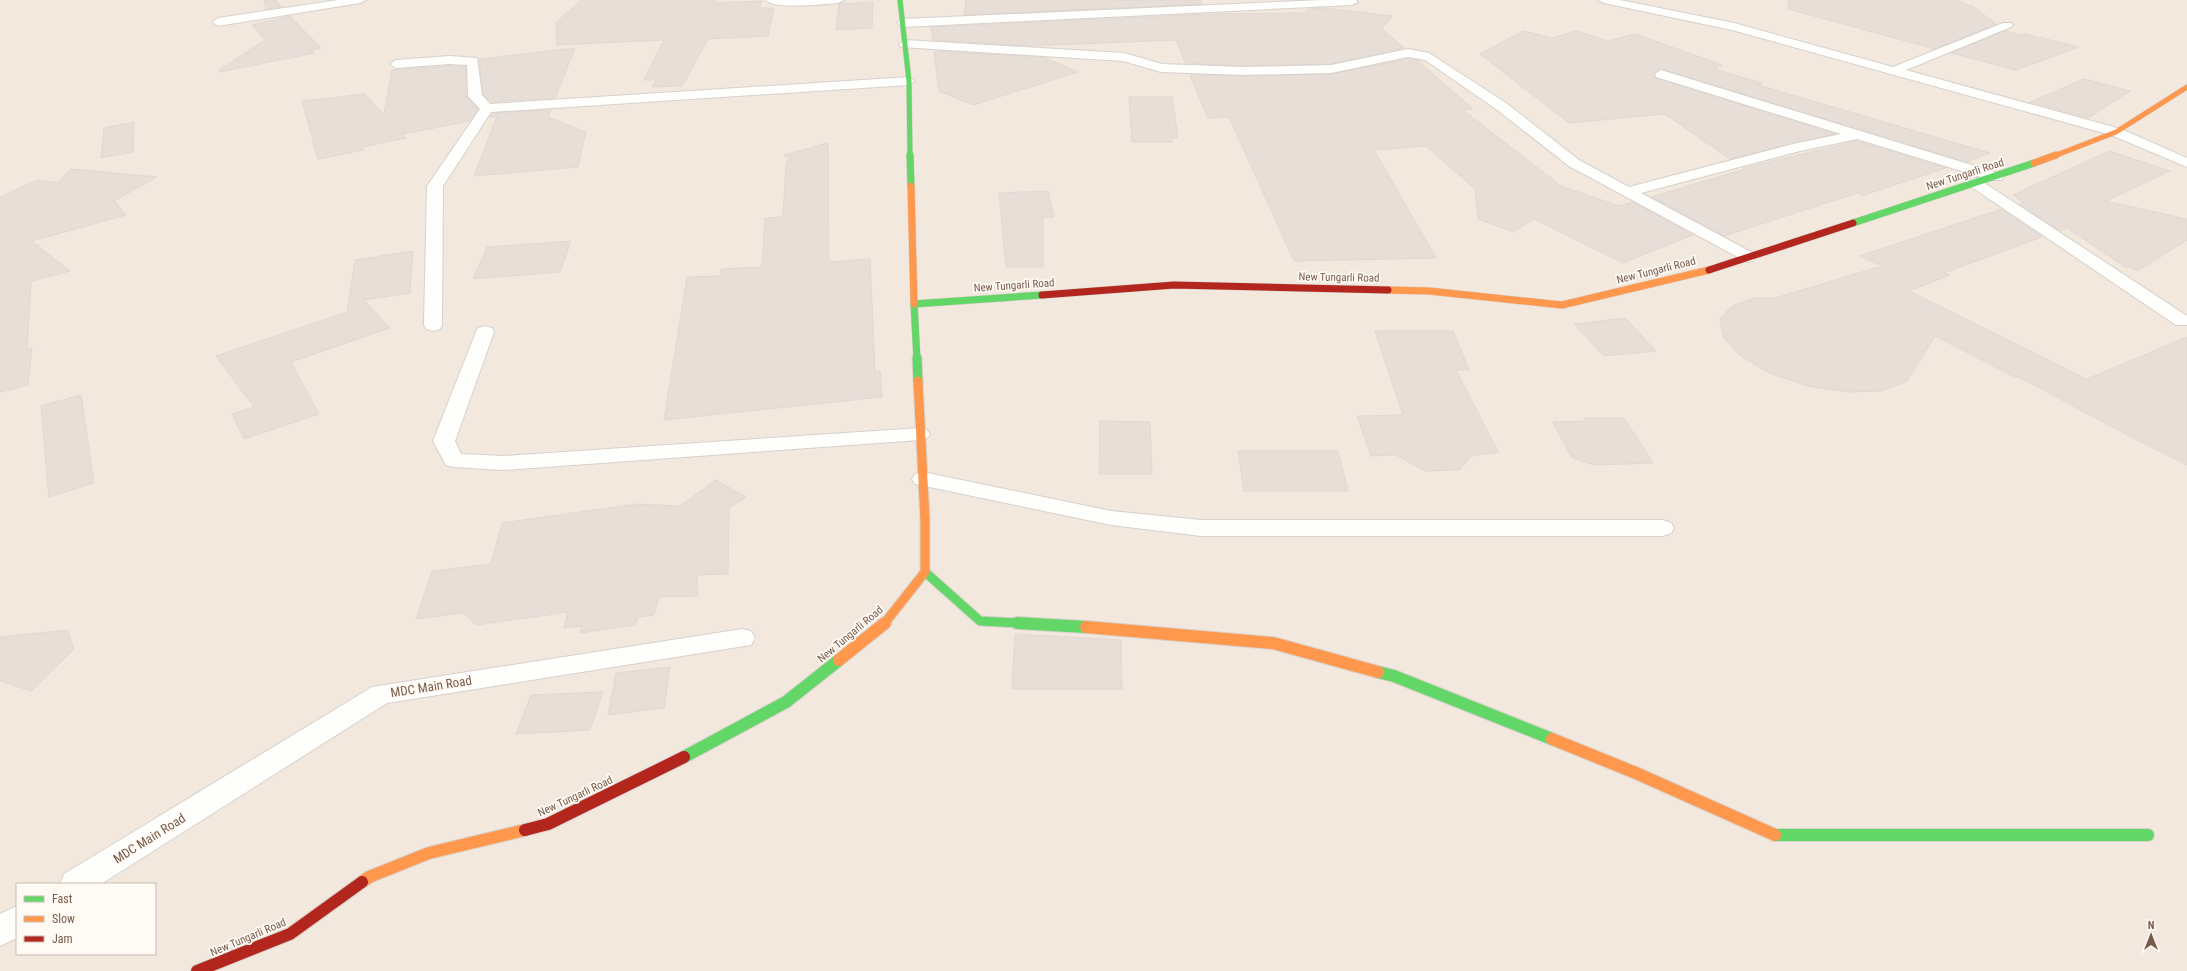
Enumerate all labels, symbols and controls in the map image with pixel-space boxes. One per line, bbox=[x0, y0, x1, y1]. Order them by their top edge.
street label: New Tungarli Road bbox=[1925, 156, 2006, 193]
street label: New Tungarli Road bbox=[1615, 254, 1697, 287]
street label: New Tungarli Road bbox=[1298, 270, 1380, 285]
street label: New Tungarli Road bbox=[973, 276, 1055, 295]
street label: New Tungarli Road bbox=[815, 603, 886, 665]
street label: MDC Main Road bbox=[389, 673, 473, 700]
street label: New Tungarli Road bbox=[536, 773, 615, 819]
street label: MDC Main Road bbox=[111, 810, 188, 867]
legend bbox=[16, 883, 156, 955]
text: Fast bbox=[52, 892, 73, 906]
text: Slow bbox=[52, 912, 75, 926]
north arrow bbox=[2131, 915, 2171, 955]
street label: New Tungarli Road bbox=[208, 916, 288, 959]
text: N bbox=[2148, 919, 2155, 932]
text: Jam bbox=[52, 932, 73, 946]

